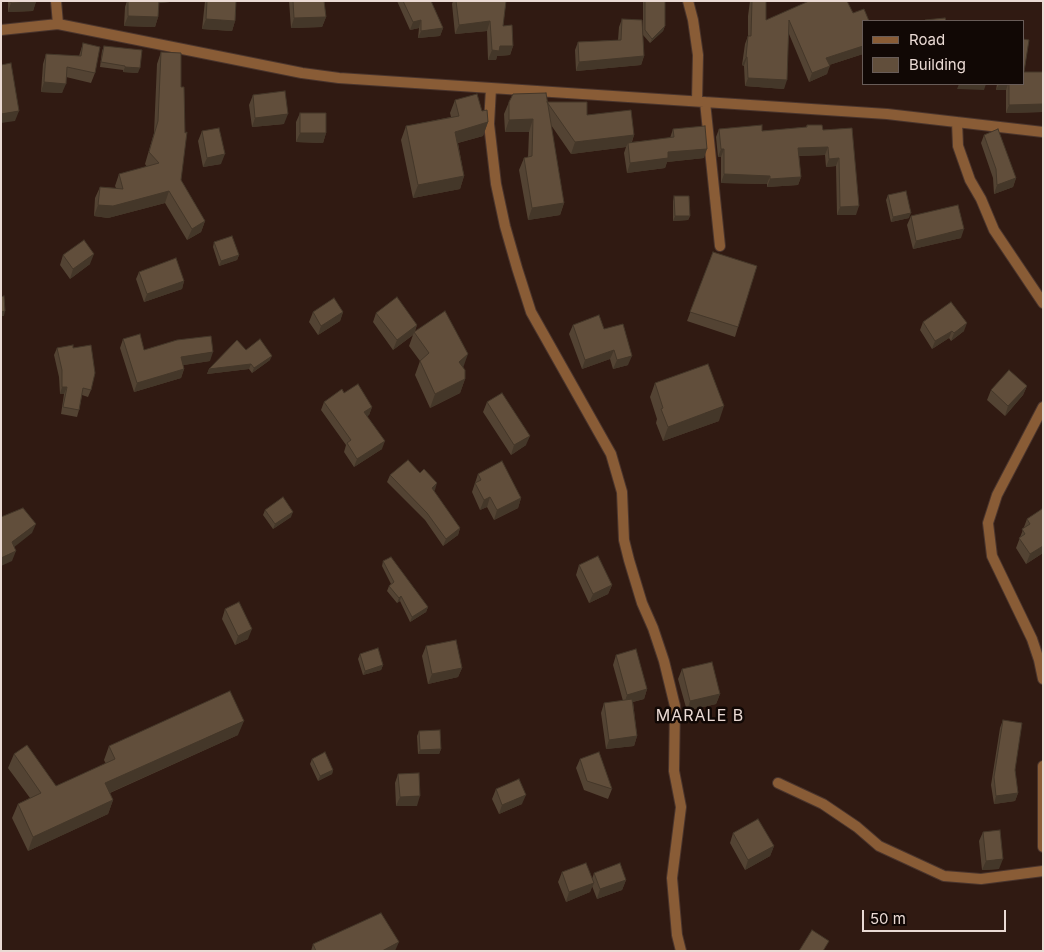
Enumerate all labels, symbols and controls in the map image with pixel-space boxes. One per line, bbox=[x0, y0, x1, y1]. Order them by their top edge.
legend bbox=[862, 20, 1024, 85]
text: Road bbox=[909, 30, 945, 49]
text: Building bbox=[909, 55, 966, 74]
district label: MARALE B bbox=[655, 706, 745, 726]
scale bar bbox=[864, 900, 1008, 932]
text: 50 m bbox=[870, 909, 906, 928]

